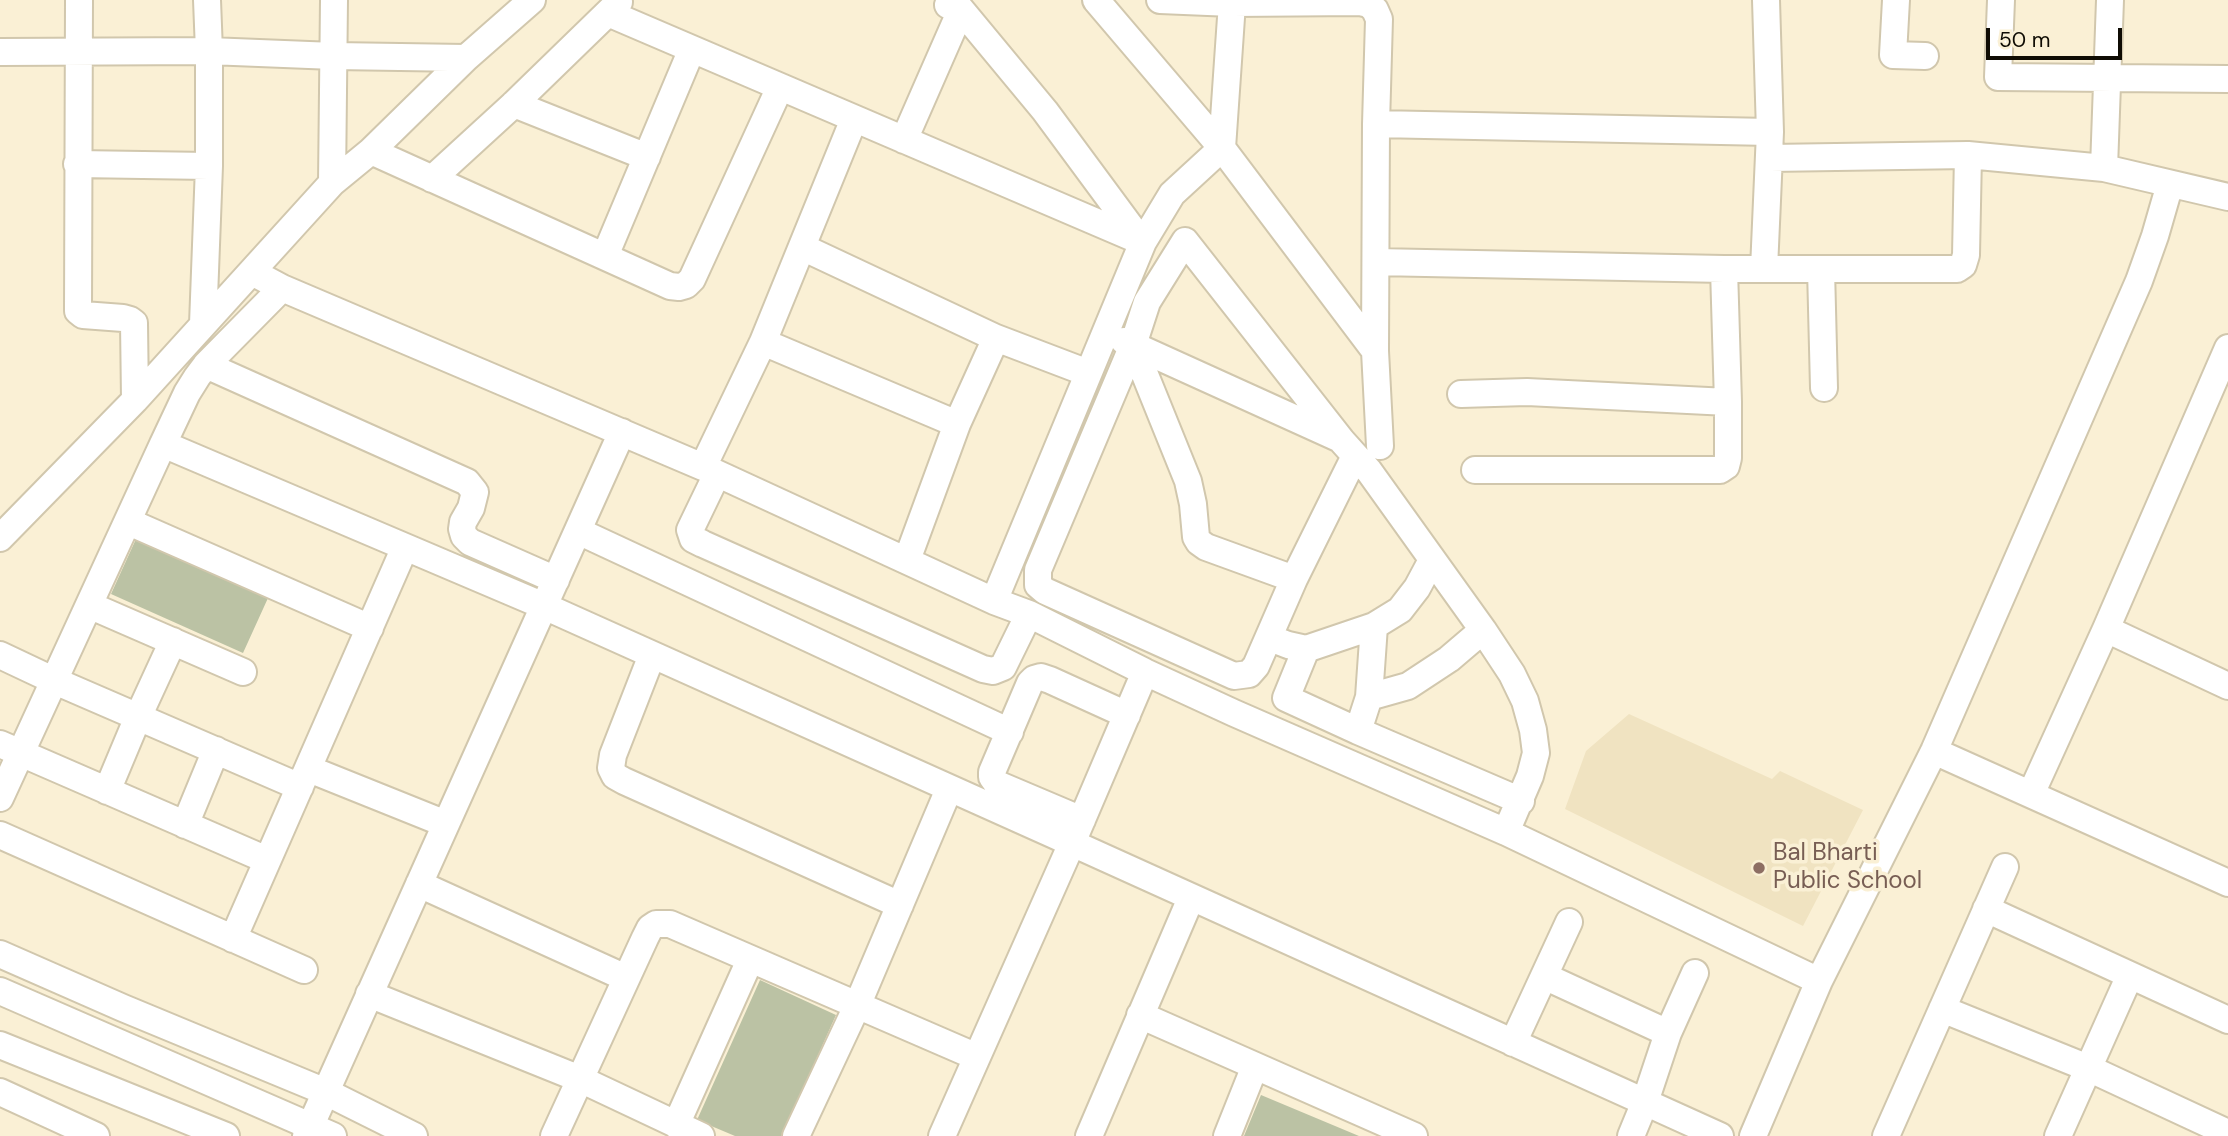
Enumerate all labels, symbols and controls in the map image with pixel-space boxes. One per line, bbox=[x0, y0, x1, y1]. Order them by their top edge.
scale bar bbox=[1990, 14, 2126, 58]
text: 50 m bbox=[1999, 26, 2050, 54]
place label: Bal Bharti Public School bbox=[1773, 840, 1922, 896]
marker: Bal Bharti Public School bbox=[1751, 860, 1767, 876]

